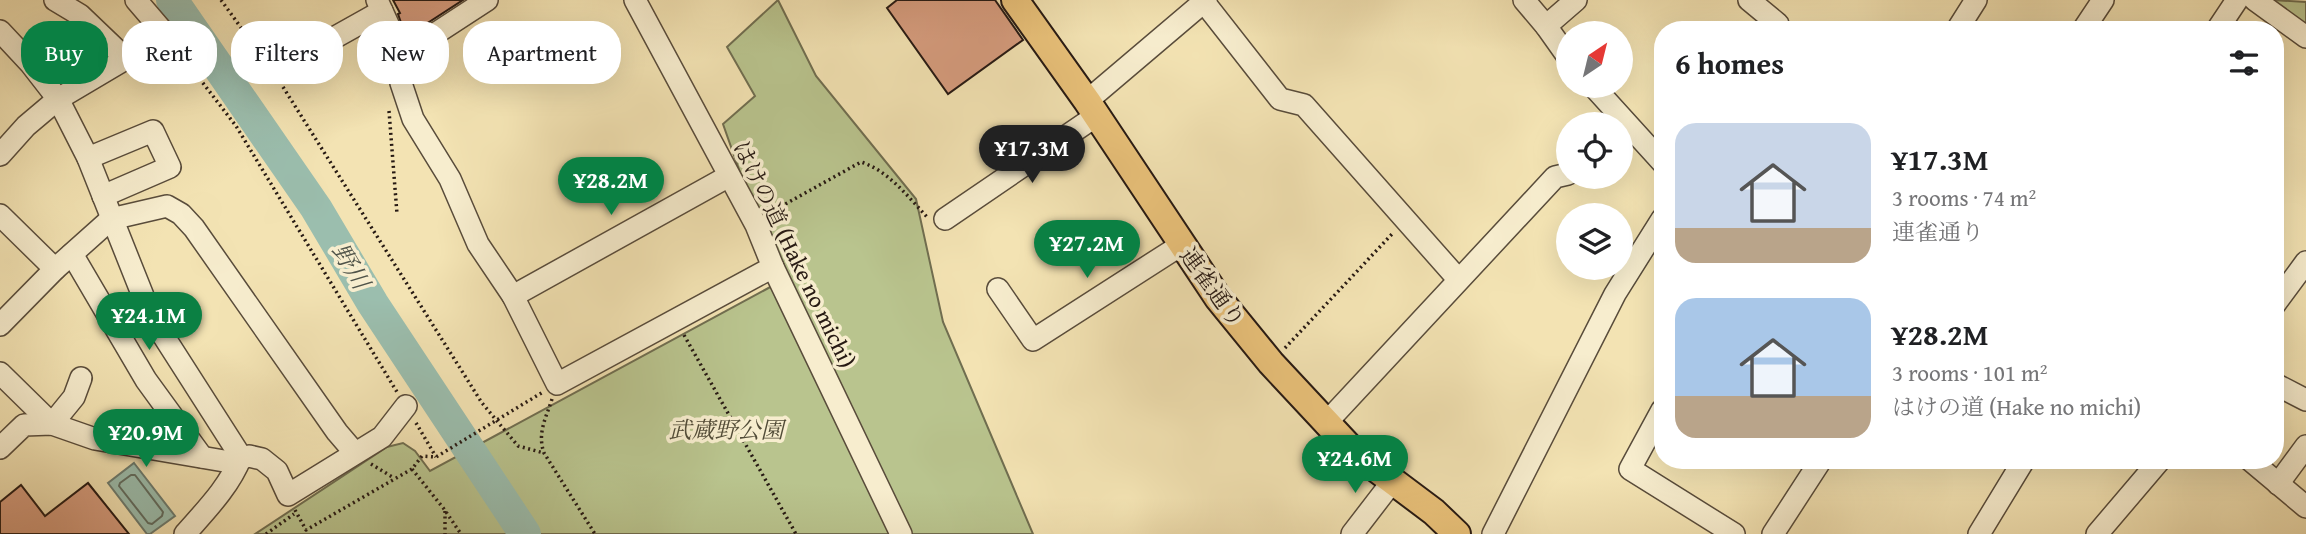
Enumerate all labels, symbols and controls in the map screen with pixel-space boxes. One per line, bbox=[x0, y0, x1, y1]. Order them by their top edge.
chip: Buy bbox=[21, 21, 108, 84]
chip: Rent bbox=[122, 21, 217, 84]
chip: Filters bbox=[231, 21, 343, 84]
chip: New bbox=[357, 21, 449, 84]
chip: Apartment bbox=[463, 21, 621, 84]
north arrow bbox=[1556, 21, 1633, 98]
map controls bbox=[1556, 21, 1633, 280]
text: 6 homes bbox=[1675, 41, 1784, 85]
icon: filters bbox=[2225, 44, 2263, 82]
button: locate bbox=[1556, 112, 1633, 189]
pin: ¥17.3M bbox=[975, 125, 1089, 185]
text: ¥17.3M bbox=[995, 131, 1069, 164]
street label: はけの道 (Hake no michi) bbox=[726, 135, 864, 373]
text: ¥17.3M bbox=[1892, 137, 1988, 181]
icon: home bbox=[1731, 151, 1815, 235]
pin: ¥28.2M bbox=[554, 158, 668, 217]
text: ¥28.2M bbox=[574, 163, 648, 196]
text: 3 rooms · 74 m² bbox=[1892, 181, 2036, 214]
button: layers bbox=[1556, 203, 1633, 280]
text: 連雀通り bbox=[1892, 215, 1984, 248]
pin: ¥27.2M bbox=[1030, 220, 1144, 280]
text: ¥27.2M bbox=[1050, 226, 1124, 259]
water label: 野川 bbox=[324, 236, 380, 298]
street label: 連雀通り bbox=[1173, 240, 1253, 334]
pin: ¥24.1M bbox=[92, 292, 206, 352]
text: ¥24.1M bbox=[112, 298, 186, 331]
text: ¥28.2M bbox=[1892, 312, 1988, 356]
icon: home bbox=[1731, 326, 1815, 410]
text: 3 rooms · 101 m² bbox=[1892, 356, 2047, 389]
text: はけの道 (Hake no michi) bbox=[1892, 390, 2141, 423]
pin: ¥20.9M bbox=[89, 410, 203, 469]
park label: 武蔵野公園 bbox=[669, 413, 788, 446]
text: ¥20.9M bbox=[109, 415, 183, 448]
pin: ¥24.6M bbox=[1298, 435, 1412, 495]
text: ¥24.6M bbox=[1318, 441, 1392, 474]

